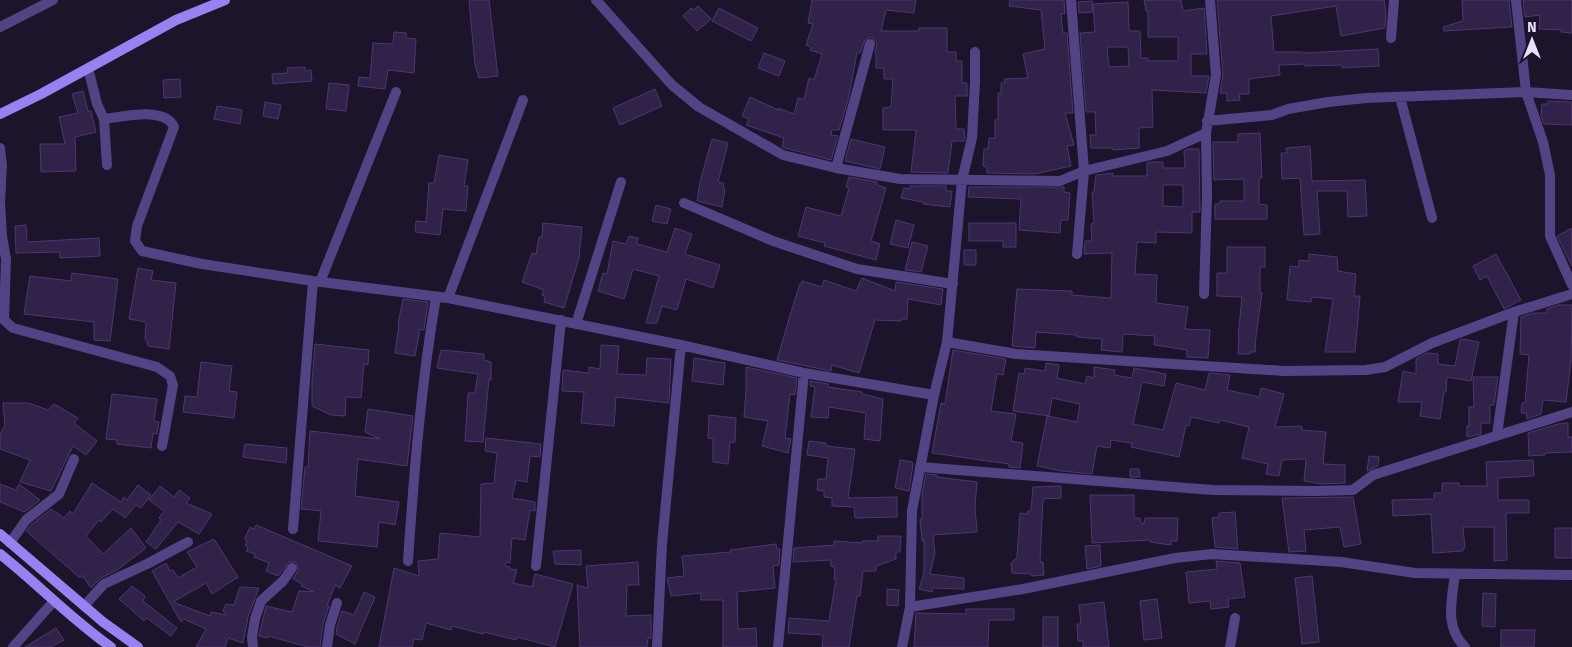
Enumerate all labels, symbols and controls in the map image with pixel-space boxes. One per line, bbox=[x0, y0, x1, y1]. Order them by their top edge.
north arrow bbox=[1507, 15, 1557, 65]
text: N bbox=[1527, 19, 1537, 36]

